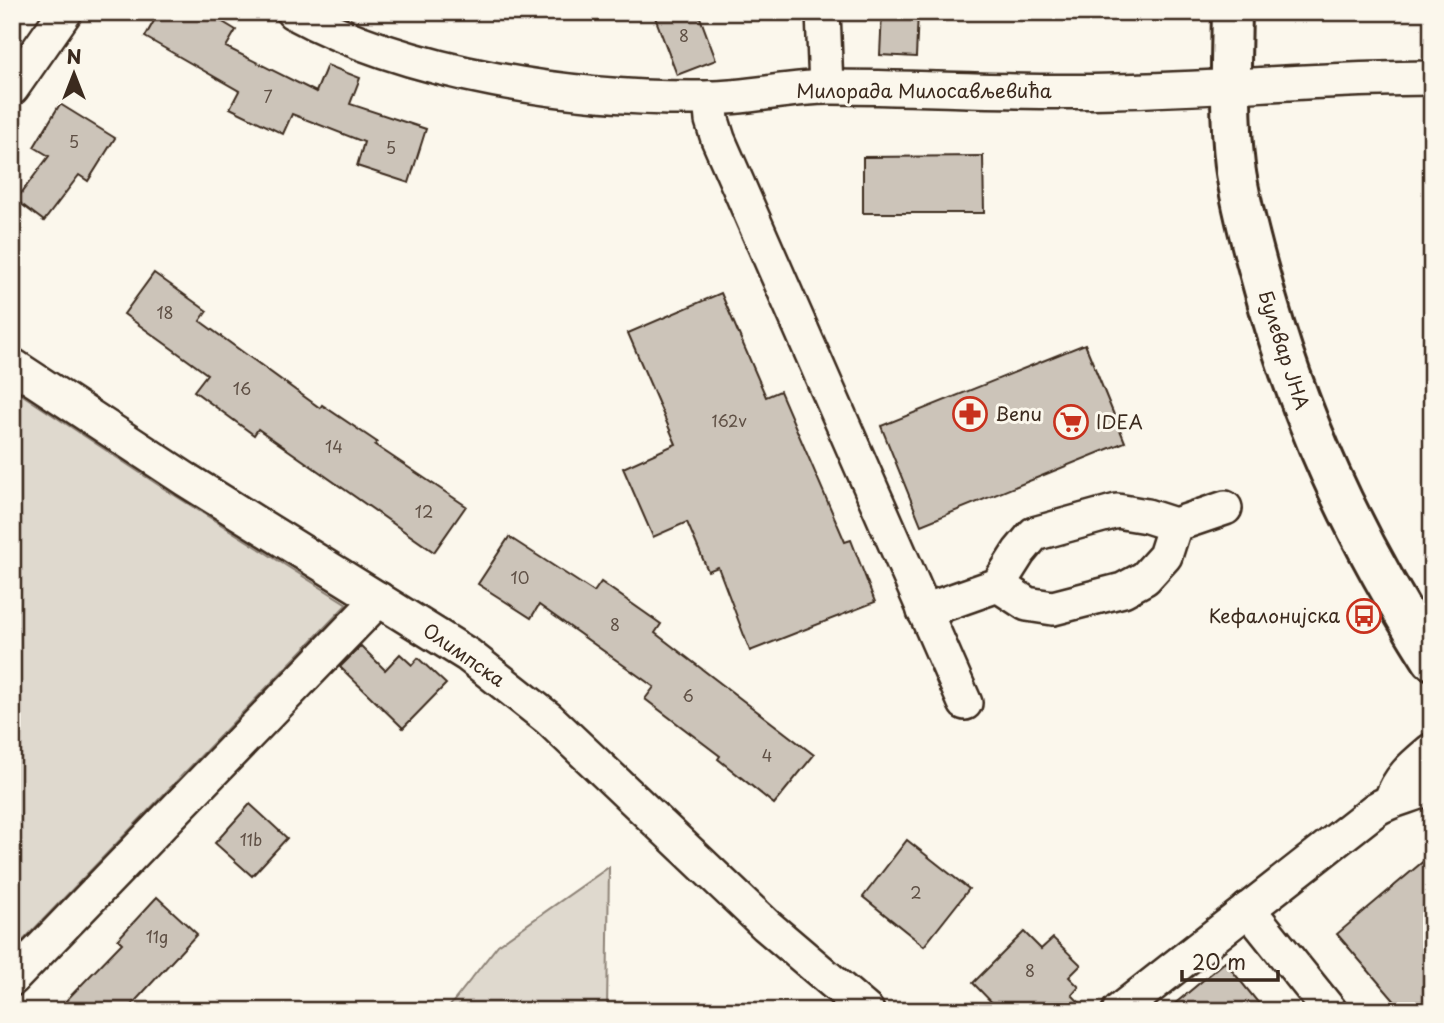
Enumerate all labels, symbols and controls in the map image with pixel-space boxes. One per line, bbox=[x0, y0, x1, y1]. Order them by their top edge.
house number: 8 bbox=[679, 23, 689, 47]
north arrow bbox=[38, 38, 108, 108]
text: N bbox=[66, 42, 82, 70]
street label: Милорада Милосављевића bbox=[796, 76, 1052, 104]
house number: 7 bbox=[263, 84, 273, 108]
house number: 5 bbox=[69, 129, 79, 153]
house number: 5 bbox=[386, 135, 396, 159]
street label: Булевар ЈНА bbox=[1252, 286, 1317, 413]
house number: 18 bbox=[156, 300, 174, 324]
house number: 16 bbox=[233, 376, 251, 400]
pharmacy icon: Benu bbox=[951, 395, 989, 433]
place label: Benu bbox=[995, 399, 1042, 427]
supermarket icon: IDEA bbox=[1052, 403, 1090, 441]
place label: IDEA bbox=[1096, 407, 1143, 435]
house number: 162v bbox=[711, 408, 747, 432]
house number: 14 bbox=[325, 434, 343, 458]
house number: 12 bbox=[415, 499, 433, 523]
house number: 10 bbox=[511, 565, 529, 589]
bus stop icon: Кефалонијска bbox=[1345, 597, 1383, 635]
place label: Кефалонијска bbox=[1209, 601, 1340, 629]
house number: 8 bbox=[610, 612, 620, 636]
street label: Олимпска bbox=[418, 616, 512, 693]
house number: 6 bbox=[682, 683, 694, 707]
house number: 4 bbox=[762, 743, 772, 767]
house number: 11b bbox=[240, 827, 262, 851]
house number: 2 bbox=[910, 880, 922, 904]
house number: 11g bbox=[146, 924, 168, 948]
scale bar bbox=[1182, 939, 1278, 983]
text: 20 m bbox=[1192, 945, 1246, 977]
house number: 8 bbox=[1025, 958, 1035, 982]

